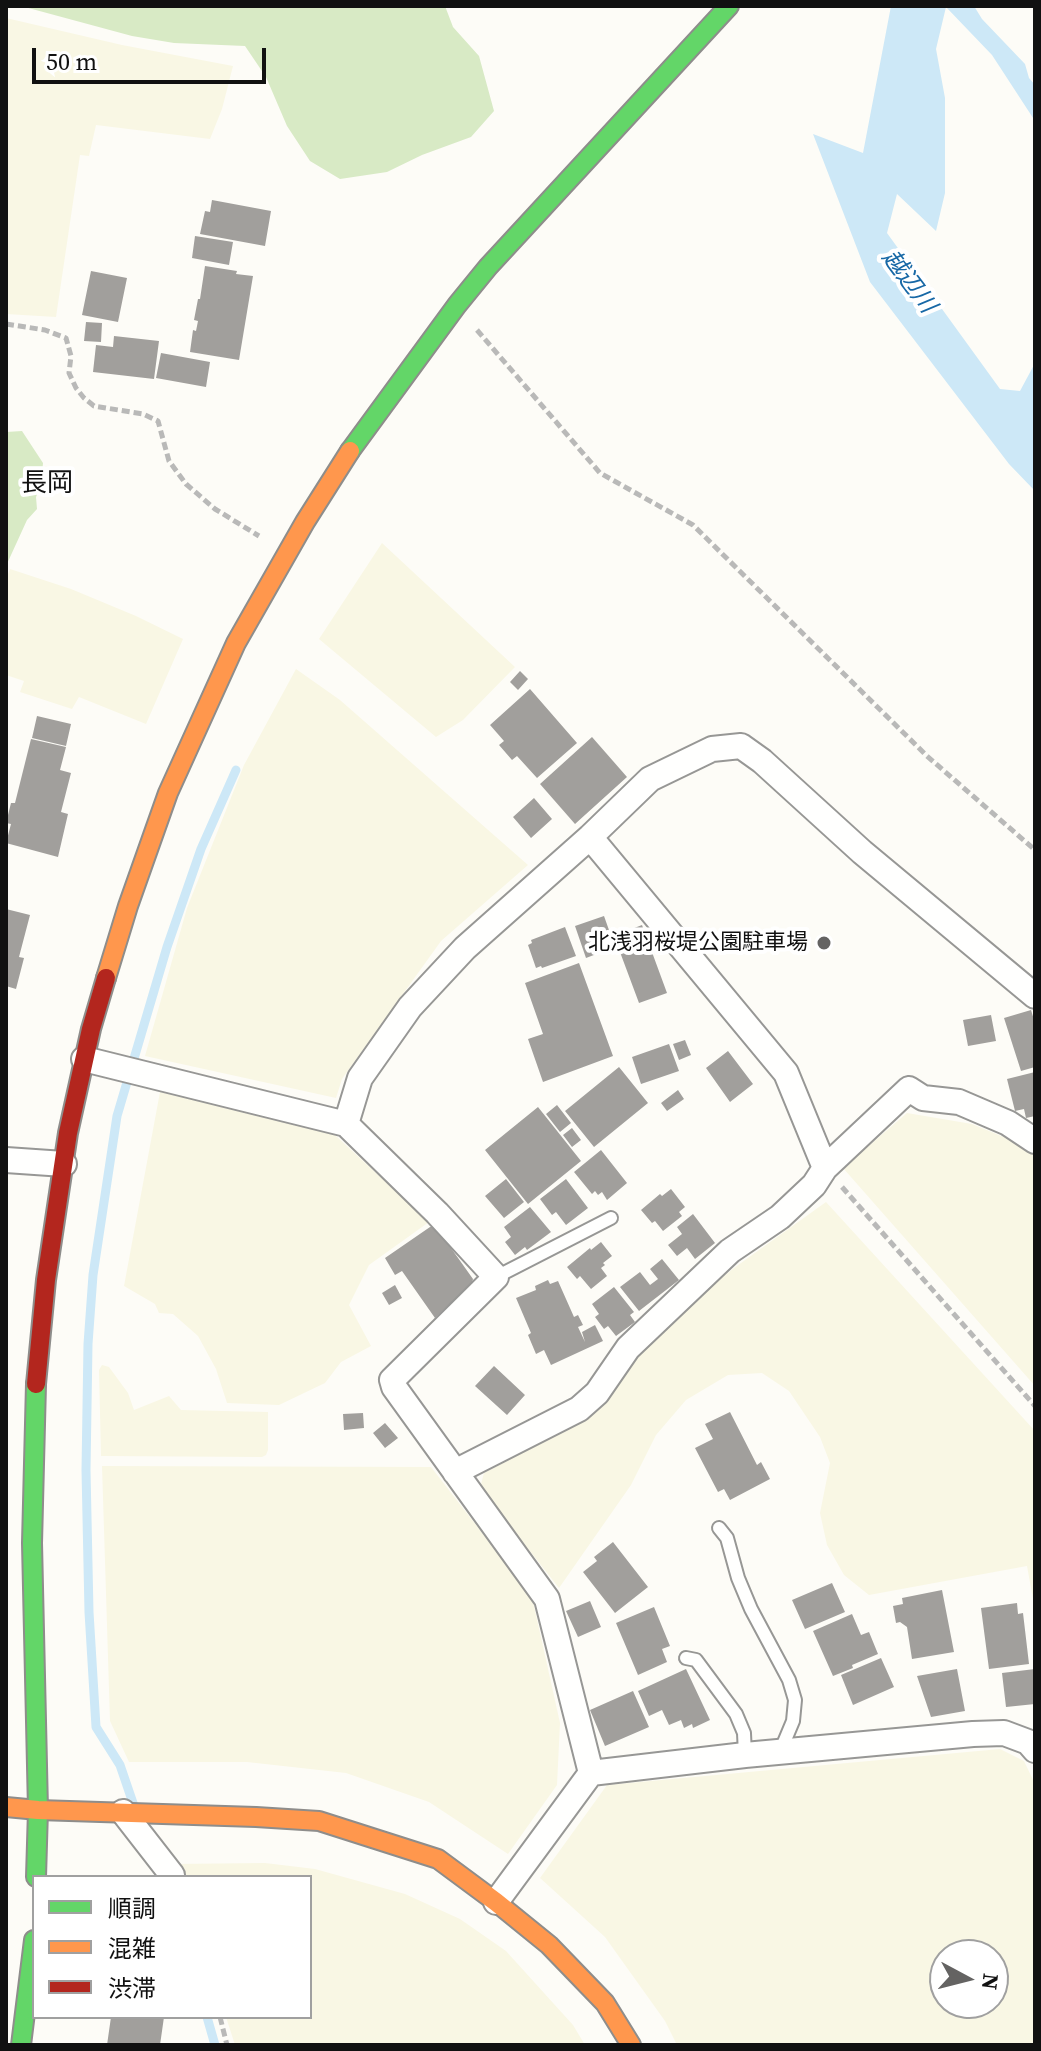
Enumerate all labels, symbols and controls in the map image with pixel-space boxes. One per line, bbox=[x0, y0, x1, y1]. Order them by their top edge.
scale bar bbox=[36, 32, 270, 82]
text: 50 m bbox=[46, 45, 97, 78]
water label: 越辺川 bbox=[875, 245, 941, 319]
district label: 長岡 bbox=[21, 468, 73, 500]
place label: 北浅羽桜堤公園駐車場 bbox=[588, 930, 808, 956]
marker: 北浅羽桜堤公園駐車場 bbox=[815, 934, 833, 952]
legend bbox=[32, 1875, 312, 2019]
text: 順調 bbox=[108, 1892, 156, 1925]
text: 混雑 bbox=[108, 1932, 156, 1965]
north arrow bbox=[929, 1939, 1009, 2019]
text: 渋滞 bbox=[108, 1972, 156, 2005]
text: N bbox=[975, 1972, 1007, 1991]

